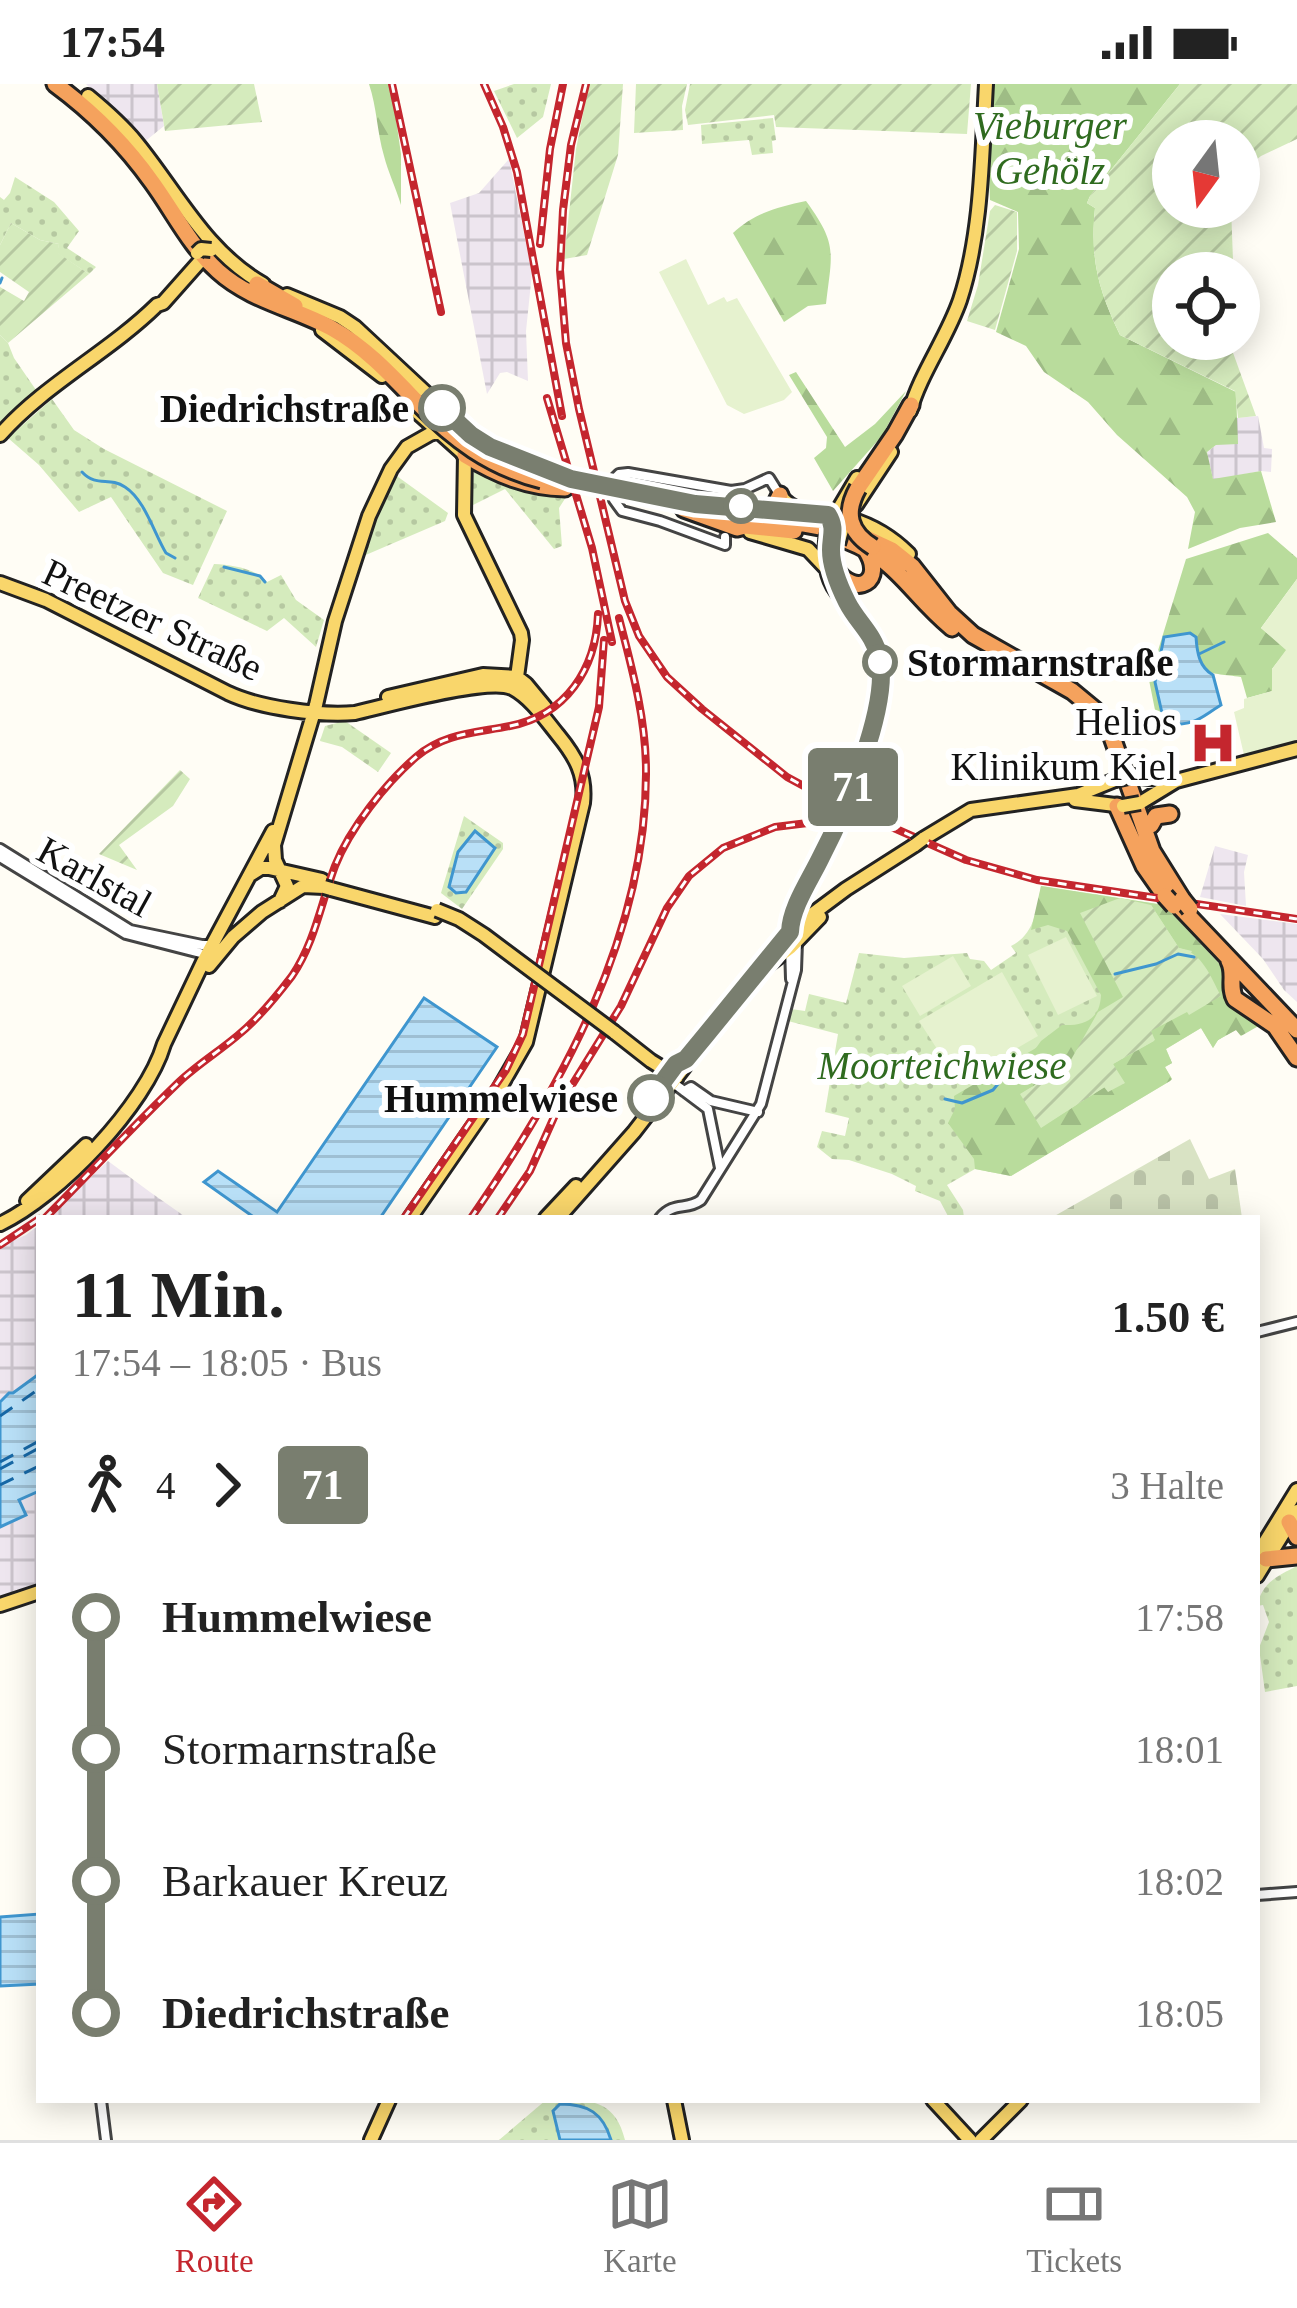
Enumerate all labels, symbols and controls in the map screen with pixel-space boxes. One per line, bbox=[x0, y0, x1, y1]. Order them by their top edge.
text: 17:54 bbox=[60, 17, 165, 67]
park label: Vieburger Gehölz bbox=[973, 104, 1128, 192]
north arrow bbox=[1152, 120, 1260, 228]
map controls bbox=[1152, 120, 1260, 360]
button: locate bbox=[1152, 252, 1260, 360]
marker: Diedrichstraße bbox=[420, 386, 464, 430]
place label: Diedrichstraße bbox=[160, 387, 409, 430]
unlabelled marker bbox=[725, 490, 757, 522]
street label: Preetzer Straße bbox=[36, 550, 269, 689]
place label: Stormarnstraße bbox=[907, 641, 1173, 684]
marker: Stormarnstraße bbox=[864, 646, 896, 678]
place label: Helios Klinikum Kiel bbox=[951, 700, 1177, 788]
hospital icon: Helios Klinikum Kiel bbox=[1188, 718, 1238, 768]
line badge: 71 bbox=[799, 748, 907, 826]
text: 71 bbox=[832, 764, 874, 810]
street label: Karlstal bbox=[30, 828, 159, 925]
park label: Moorteichwiese bbox=[816, 1044, 1067, 1087]
marker: Hummelwiese bbox=[629, 1076, 673, 1120]
place label: Hummelwiese bbox=[384, 1077, 618, 1120]
text: 11 Min. bbox=[72, 1258, 285, 1331]
text: 1.50 € bbox=[1112, 1292, 1224, 1342]
text: 17:54 – 18:05 · Bus bbox=[72, 1341, 382, 1384]
icon: walk bbox=[72, 1452, 138, 1518]
icon: forward bbox=[194, 1452, 260, 1518]
text: 71 bbox=[302, 1462, 344, 1508]
text: 4 bbox=[156, 1464, 176, 1507]
text: 3 Halte bbox=[1110, 1464, 1224, 1507]
text: Hummelwiese bbox=[162, 1592, 432, 1642]
text: 17:58 bbox=[1135, 1596, 1224, 1639]
text: Stormarnstraße bbox=[162, 1724, 437, 1774]
text: 18:01 bbox=[1135, 1728, 1224, 1771]
text: Barkauer Kreuz bbox=[162, 1856, 448, 1906]
text: 18:02 bbox=[1135, 1860, 1224, 1903]
text: Diedrichstraße bbox=[162, 1988, 449, 2038]
text: 18:05 bbox=[1135, 1992, 1224, 2035]
tab: Route bbox=[175, 2171, 254, 2280]
tab: Karte bbox=[603, 2171, 677, 2280]
tab: Tickets bbox=[1026, 2171, 1122, 2280]

